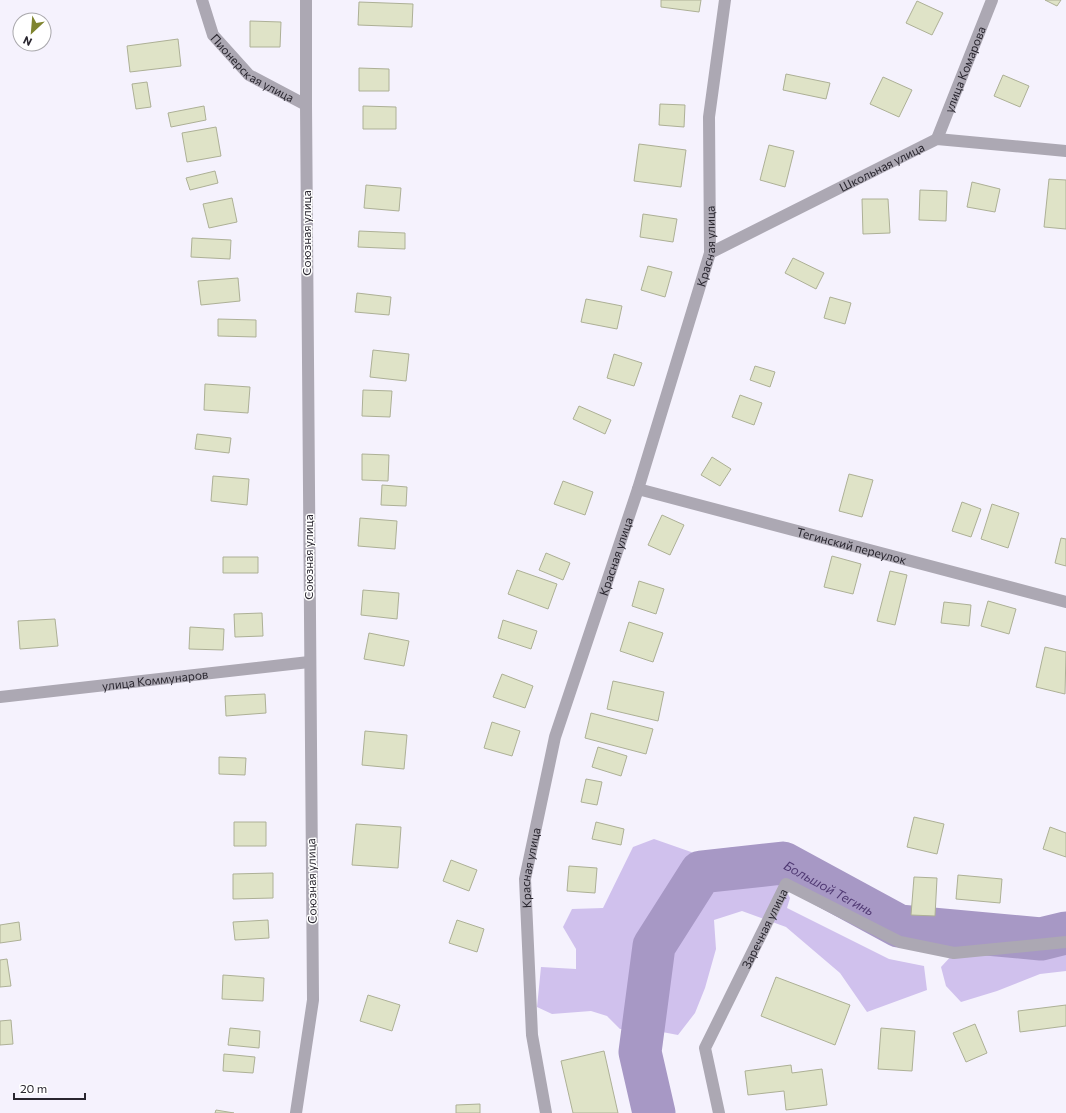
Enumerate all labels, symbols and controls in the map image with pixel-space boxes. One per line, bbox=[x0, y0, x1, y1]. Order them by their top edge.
north arrow bbox=[12, 12, 52, 52]
street label: улица Комарова bbox=[941, 24, 988, 114]
street label: Пионерская улица bbox=[208, 31, 297, 105]
text: N bbox=[21, 34, 34, 49]
street label: Школьная улица bbox=[837, 140, 926, 194]
street label: Союзная улица bbox=[299, 190, 313, 276]
street label: Красная улица bbox=[693, 206, 717, 288]
street label: Союзная улица bbox=[301, 514, 315, 600]
street label: Красная улица bbox=[596, 515, 635, 597]
street label: Тегинский переулок bbox=[795, 524, 909, 567]
street label: улица Коммунаров bbox=[101, 666, 209, 692]
street label: Красная улица bbox=[518, 826, 543, 909]
street label: Союзная улица bbox=[303, 838, 319, 924]
water label: Большой Тегинь bbox=[781, 857, 877, 919]
street label: Заречная улица bbox=[738, 886, 790, 971]
scale bar bbox=[14, 1075, 85, 1101]
text: 20 m bbox=[20, 1081, 47, 1095]

